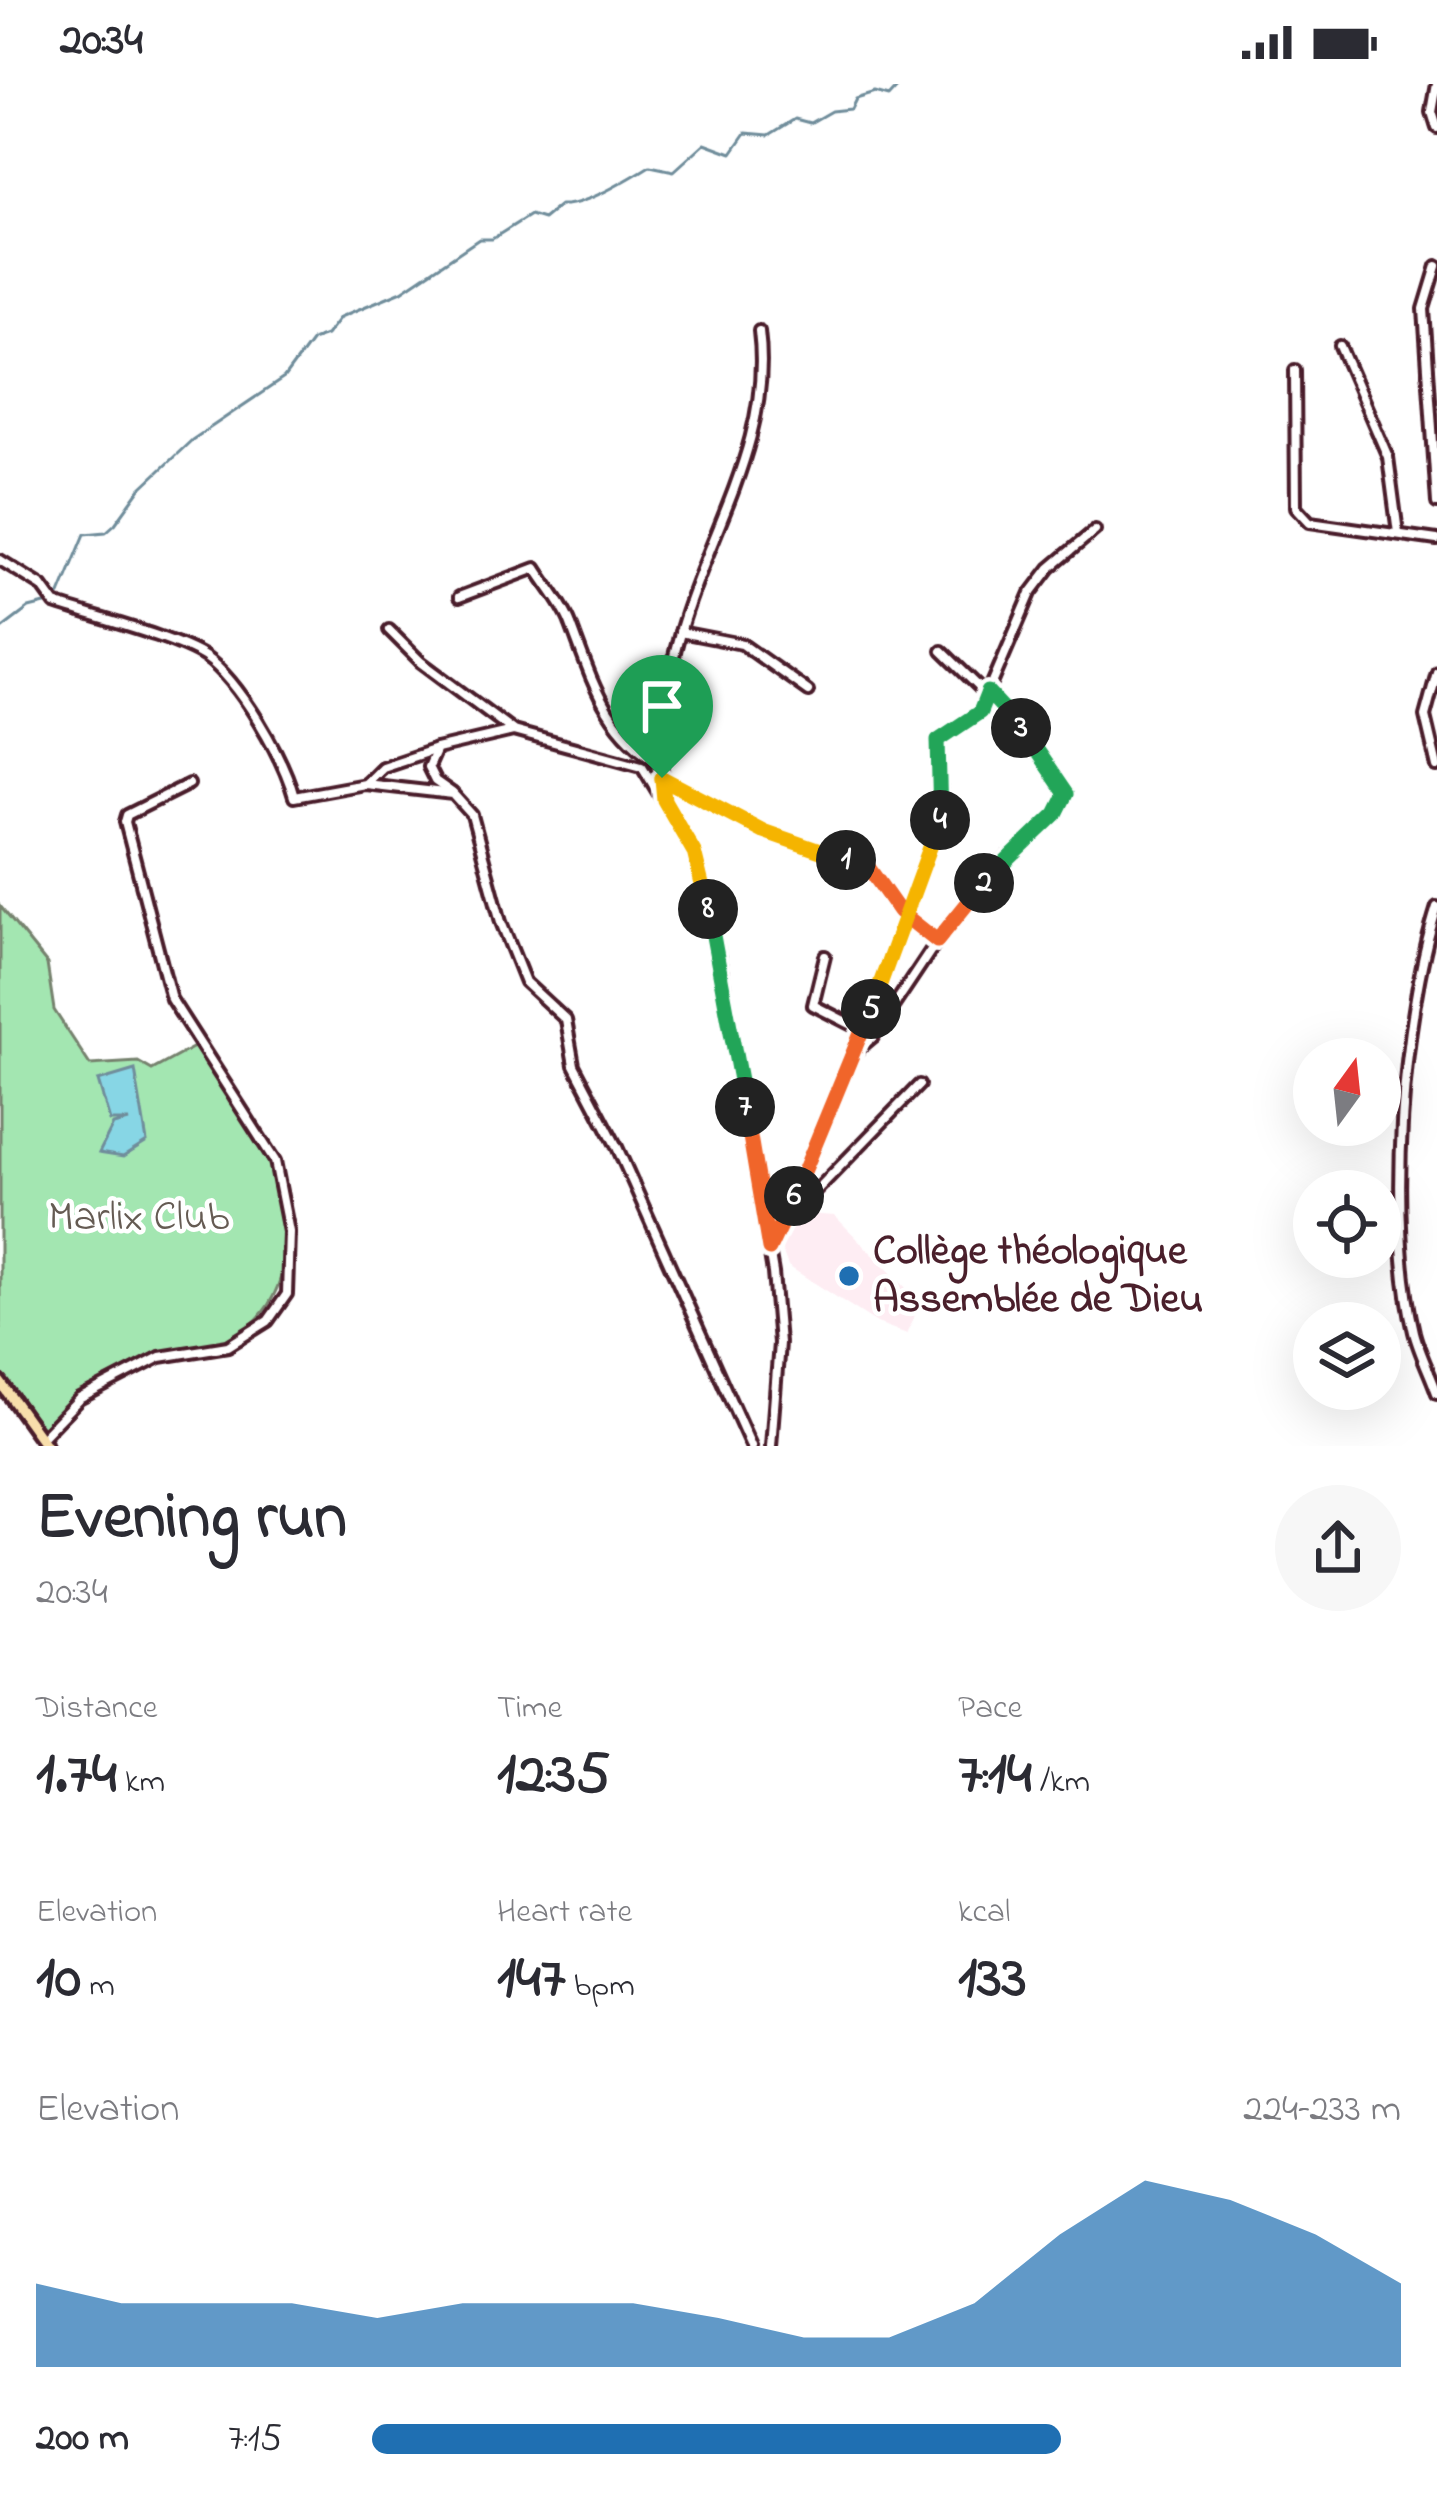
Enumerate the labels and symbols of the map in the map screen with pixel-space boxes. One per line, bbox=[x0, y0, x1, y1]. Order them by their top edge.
pin bbox=[611, 655, 713, 778]
pin: 3 bbox=[991, 698, 1051, 758]
pin: 4 bbox=[910, 790, 970, 850]
pin: 1 bbox=[816, 830, 876, 890]
pin: 2 bbox=[954, 853, 1014, 913]
pin: 8 bbox=[678, 879, 738, 939]
pin: 5 bbox=[841, 979, 901, 1039]
north arrow bbox=[1293, 1038, 1401, 1146]
pin: 7 bbox=[715, 1077, 775, 1137]
pin: 6 bbox=[764, 1166, 824, 1226]
park label: Marlix Club bbox=[48, 1188, 230, 1249]
place label: Collège théologique Assemblée de Dieu bbox=[873, 1222, 1203, 1331]
marker: Collège théologique Assemblée de Dieu bbox=[836, 1263, 862, 1289]

